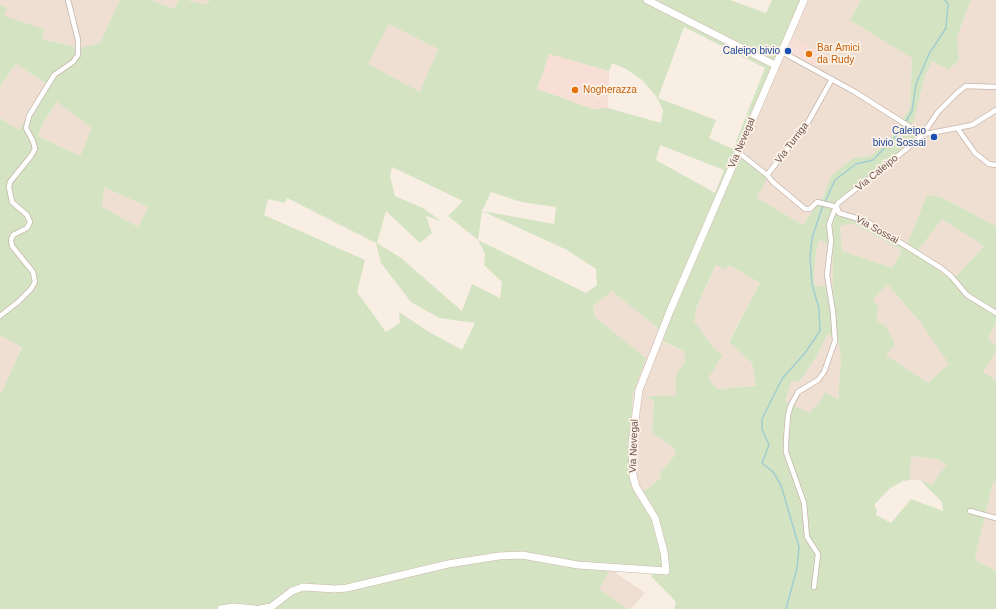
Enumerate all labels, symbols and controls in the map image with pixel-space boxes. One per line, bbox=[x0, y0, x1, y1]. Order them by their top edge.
place label: Bar Amici da Rudy bbox=[817, 42, 860, 66]
place label: Caleipo bivio bbox=[723, 45, 780, 57]
marker: Caleipo bivio bbox=[783, 46, 793, 56]
marker: Bar Amici da Rudy bbox=[804, 49, 814, 59]
place label: Nogherazza bbox=[583, 84, 637, 96]
marker: Nogherazza bbox=[570, 85, 580, 95]
street label: Via Nevegal bbox=[726, 116, 758, 170]
street label: Via Turriga bbox=[773, 120, 811, 166]
place label: Caleipo bivio Sossai bbox=[873, 125, 926, 148]
marker: Caleipo bivio Sossai bbox=[929, 132, 939, 142]
street label: Via Caleipo bbox=[853, 152, 901, 194]
street label: Via Sossai bbox=[854, 213, 900, 247]
street label: Via Nevegal bbox=[627, 419, 641, 473]

